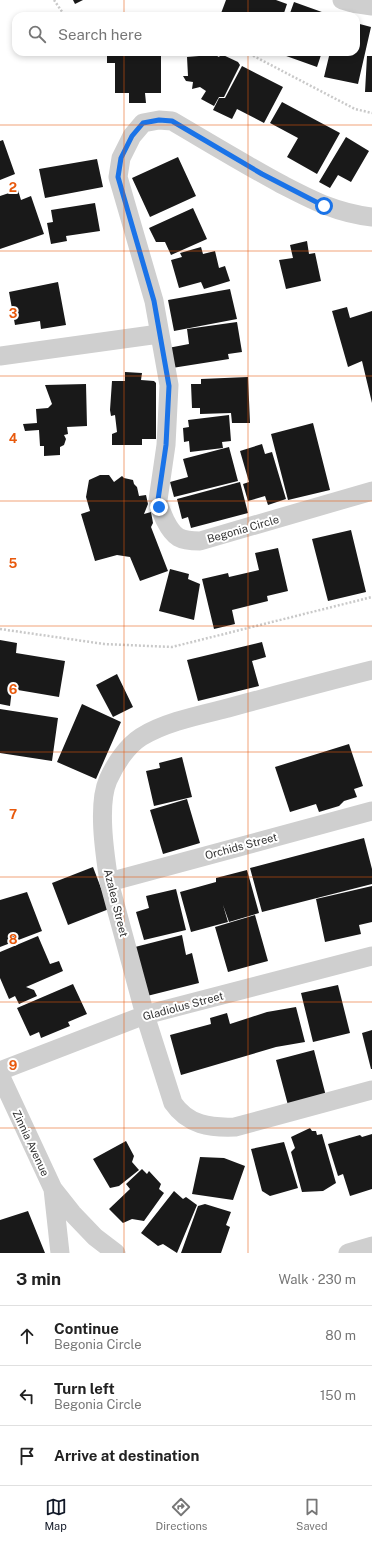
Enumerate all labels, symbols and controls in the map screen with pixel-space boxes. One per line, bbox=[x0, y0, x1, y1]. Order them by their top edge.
search box bbox=[12, 12, 360, 56]
icon: search bbox=[26, 23, 48, 45]
text: Search here bbox=[58, 26, 142, 43]
text: 2 bbox=[9, 180, 17, 195]
route start bbox=[315, 197, 333, 215]
text: 3 bbox=[9, 306, 18, 321]
text: 4 bbox=[9, 431, 18, 446]
route end bbox=[150, 498, 168, 516]
street label: Begonia Circle bbox=[206, 513, 280, 545]
text: 5 bbox=[9, 556, 18, 571]
text: 6 bbox=[9, 682, 18, 697]
text: 7 bbox=[9, 807, 17, 822]
street label: Orchids Street bbox=[204, 831, 278, 861]
street label: Azalea Street bbox=[102, 868, 130, 938]
text: 8 bbox=[9, 932, 18, 947]
street label: Gladiolus Street bbox=[141, 989, 225, 1023]
text: 9 bbox=[9, 1058, 17, 1073]
street label: Zinnia Avenue bbox=[10, 1108, 52, 1178]
text: 3 min bbox=[16, 1269, 61, 1289]
text: Walk · 230 m bbox=[278, 1272, 356, 1287]
text: Continue bbox=[54, 1320, 119, 1337]
icon: ahead bbox=[16, 1325, 38, 1347]
text: 80 m bbox=[325, 1328, 356, 1343]
text: Begonia Circle bbox=[54, 1337, 142, 1352]
text: Turn left bbox=[54, 1380, 115, 1397]
icon: left bbox=[16, 1385, 38, 1407]
text: 150 m bbox=[320, 1388, 356, 1403]
text: Begonia Circle bbox=[54, 1397, 142, 1412]
icon: arrive bbox=[16, 1445, 38, 1467]
text: Arrive at destination bbox=[54, 1447, 199, 1464]
tab: Map bbox=[44, 1496, 67, 1532]
tab: Directions bbox=[156, 1496, 207, 1532]
tab: Saved bbox=[296, 1496, 328, 1532]

